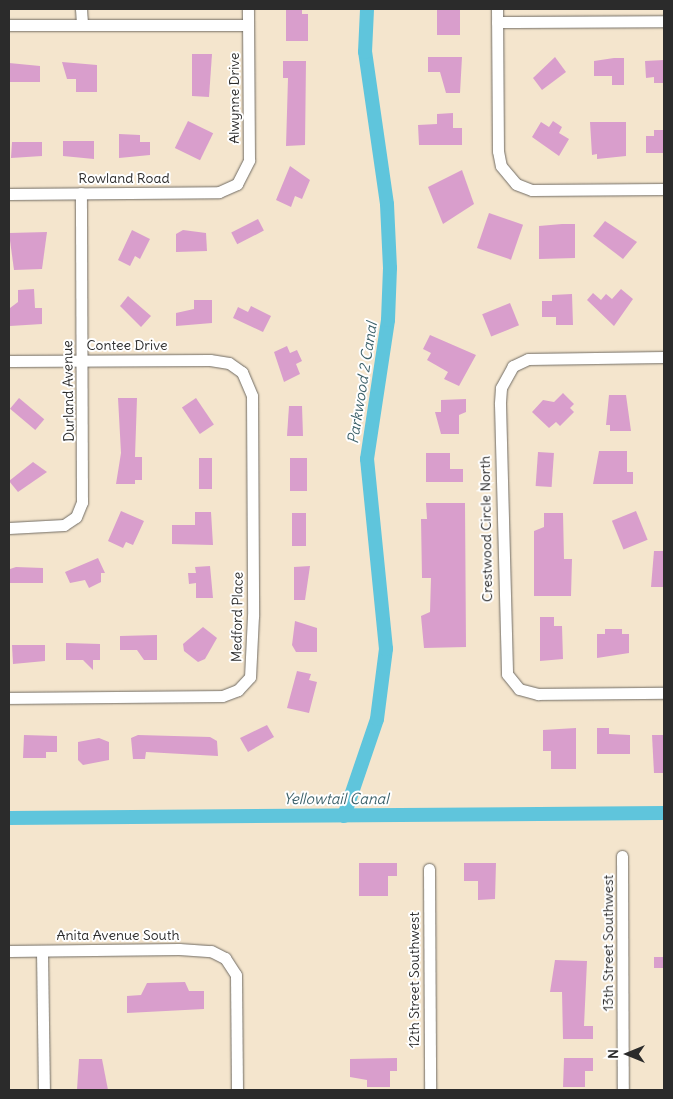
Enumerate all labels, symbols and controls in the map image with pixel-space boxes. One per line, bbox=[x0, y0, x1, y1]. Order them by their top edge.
street label: Alwynne Drive bbox=[226, 52, 242, 144]
street label: Rowland Road bbox=[78, 170, 170, 186]
water label: Parkwood 2 Canal bbox=[344, 321, 380, 445]
street label: Contee Drive bbox=[86, 337, 168, 353]
street label: Durland Avenue bbox=[59, 340, 77, 442]
street label: Crestwood Circle North bbox=[476, 456, 496, 602]
street label: Medford Place bbox=[228, 572, 246, 662]
water label: Yellowtail Canal bbox=[283, 790, 389, 808]
street label: 13th Street Southwest bbox=[600, 875, 616, 1011]
street label: 12th Street Southwest bbox=[406, 912, 422, 1048]
street label: Anita Avenue South bbox=[56, 927, 180, 943]
north arrow bbox=[603, 1029, 653, 1079]
text: N bbox=[604, 1049, 622, 1059]

